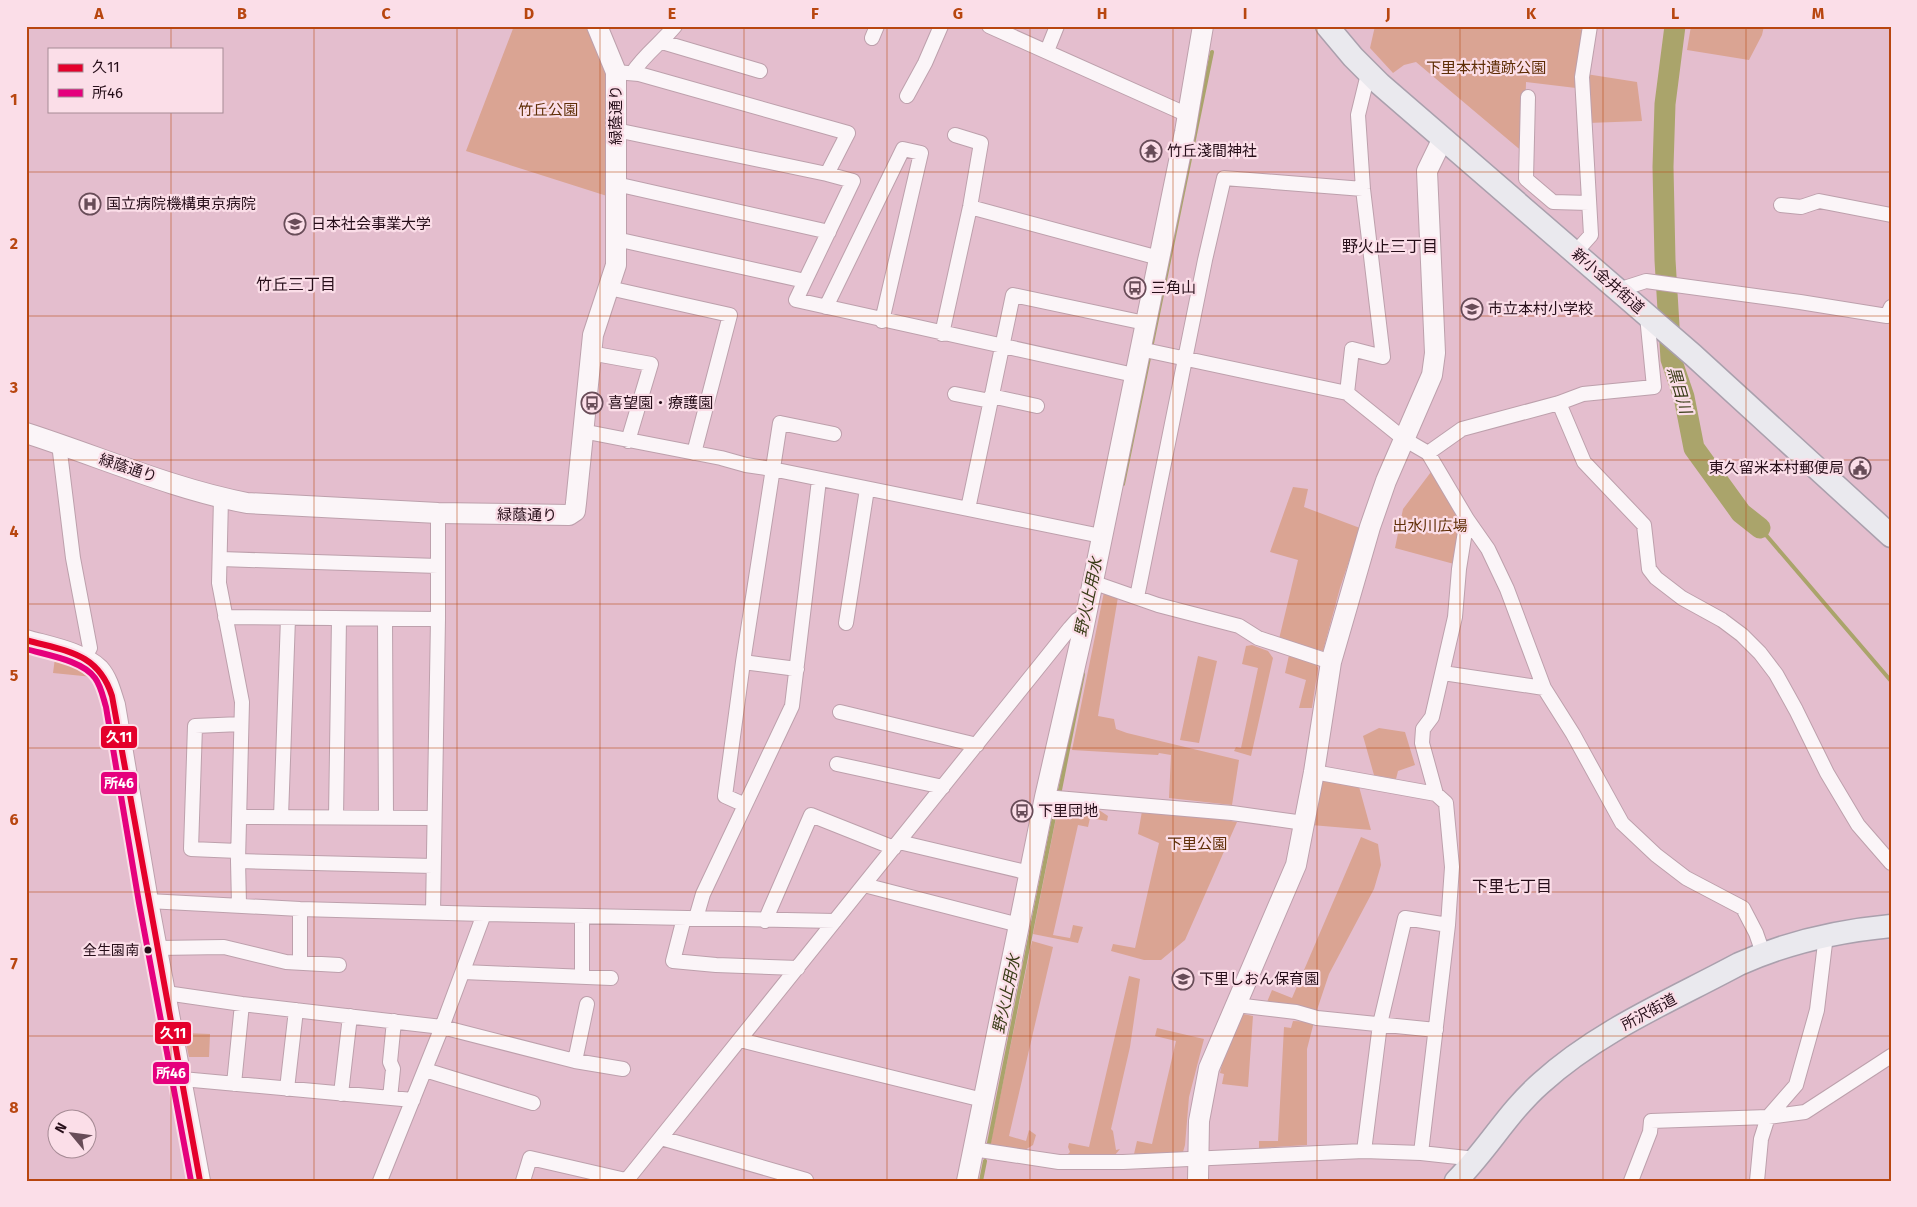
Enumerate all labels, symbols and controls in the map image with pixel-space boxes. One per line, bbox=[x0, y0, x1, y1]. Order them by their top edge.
text: A bbox=[93, 4, 104, 23]
text: B bbox=[237, 4, 247, 23]
text: C bbox=[381, 4, 391, 23]
text: D bbox=[524, 4, 534, 23]
text: E bbox=[668, 4, 676, 23]
text: F bbox=[811, 4, 819, 23]
text: G bbox=[953, 4, 963, 23]
text: H bbox=[1097, 4, 1107, 23]
text: I bbox=[1243, 4, 1247, 23]
text: J bbox=[1384, 4, 1391, 23]
text: K bbox=[1526, 4, 1537, 23]
text: L bbox=[1671, 4, 1679, 23]
text: M bbox=[1812, 4, 1825, 23]
legend bbox=[48, 48, 222, 112]
text: 久11 bbox=[92, 58, 120, 76]
park label: 下里本村遺跡公園 bbox=[1426, 59, 1546, 77]
text: 所46 bbox=[92, 84, 123, 102]
street label: 緑蔭通り bbox=[607, 85, 625, 145]
text: 1 bbox=[10, 90, 18, 109]
park label: 竹丘公園 bbox=[518, 101, 578, 119]
temple icon: 竹丘淺間神社 bbox=[1139, 139, 1163, 163]
place label: 竹丘淺間神社 bbox=[1167, 142, 1257, 160]
hospital icon: 国立病院機構東京病院 bbox=[78, 192, 102, 216]
place label: 国立病院機構東京病院 bbox=[106, 195, 256, 213]
school or university icon: 日本社会事業大学 bbox=[283, 212, 307, 236]
place label: 日本社会事業大学 bbox=[311, 215, 431, 233]
text: 2 bbox=[10, 234, 18, 253]
district label: 野火止三丁目 bbox=[1342, 237, 1438, 256]
street label: 新小金井街道 bbox=[1568, 245, 1648, 317]
district label: 竹丘三丁目 bbox=[256, 275, 336, 294]
bus stop icon: 三角山 bbox=[1123, 276, 1147, 300]
place label: 三角山 bbox=[1151, 279, 1196, 297]
school or university icon: 市立本村小学校 bbox=[1460, 297, 1484, 321]
place label: 市立本村小学校 bbox=[1488, 300, 1593, 318]
water label: 黒目川 bbox=[1664, 364, 1696, 418]
text: 3 bbox=[9, 378, 18, 397]
bus stop icon: 喜望園・療護園 bbox=[580, 391, 604, 415]
place label: 喜望園・療護園 bbox=[608, 394, 713, 412]
street label: 緑蔭通り bbox=[97, 450, 159, 486]
public building icon: 東久留米本村郵便局 bbox=[1848, 456, 1872, 480]
place label: 東久留米本村郵便局 bbox=[1709, 459, 1844, 477]
street label: 緑蔭通り bbox=[497, 505, 557, 525]
park label: 出水川広場 bbox=[1392, 517, 1468, 535]
text: 4 bbox=[9, 522, 19, 541]
water label: 野火止用水 bbox=[1071, 554, 1107, 638]
text: 5 bbox=[10, 666, 19, 685]
line badge: 久11 bbox=[100, 725, 138, 749]
text: 久11 bbox=[106, 729, 132, 746]
line badge: 所46 bbox=[100, 771, 138, 795]
text: 所46 bbox=[104, 775, 134, 792]
bus stop icon: 下里団地 bbox=[1010, 799, 1034, 823]
place label: 下里団地 bbox=[1038, 802, 1098, 820]
text: 6 bbox=[9, 810, 19, 829]
park label: 下里公園 bbox=[1167, 835, 1227, 853]
district label: 下里七丁目 bbox=[1472, 877, 1552, 896]
place label: 全生園南 bbox=[83, 942, 139, 959]
marker: 全生園南 bbox=[143, 945, 153, 955]
water label: 野火止用水 bbox=[989, 951, 1025, 1035]
text: 7 bbox=[10, 954, 18, 973]
school or university icon: 下里しおん保育園 bbox=[1171, 967, 1195, 991]
place label: 下里しおん保育園 bbox=[1199, 970, 1319, 988]
street label: 所沢街道 bbox=[1618, 990, 1680, 1034]
line badge: 久11 bbox=[154, 1021, 192, 1045]
text: 久11 bbox=[160, 1025, 186, 1042]
line badge: 所46 bbox=[152, 1061, 190, 1085]
text: 所46 bbox=[156, 1065, 186, 1082]
text: 8 bbox=[9, 1098, 19, 1117]
north arrow bbox=[48, 1110, 98, 1160]
text: N bbox=[51, 1120, 71, 1136]

